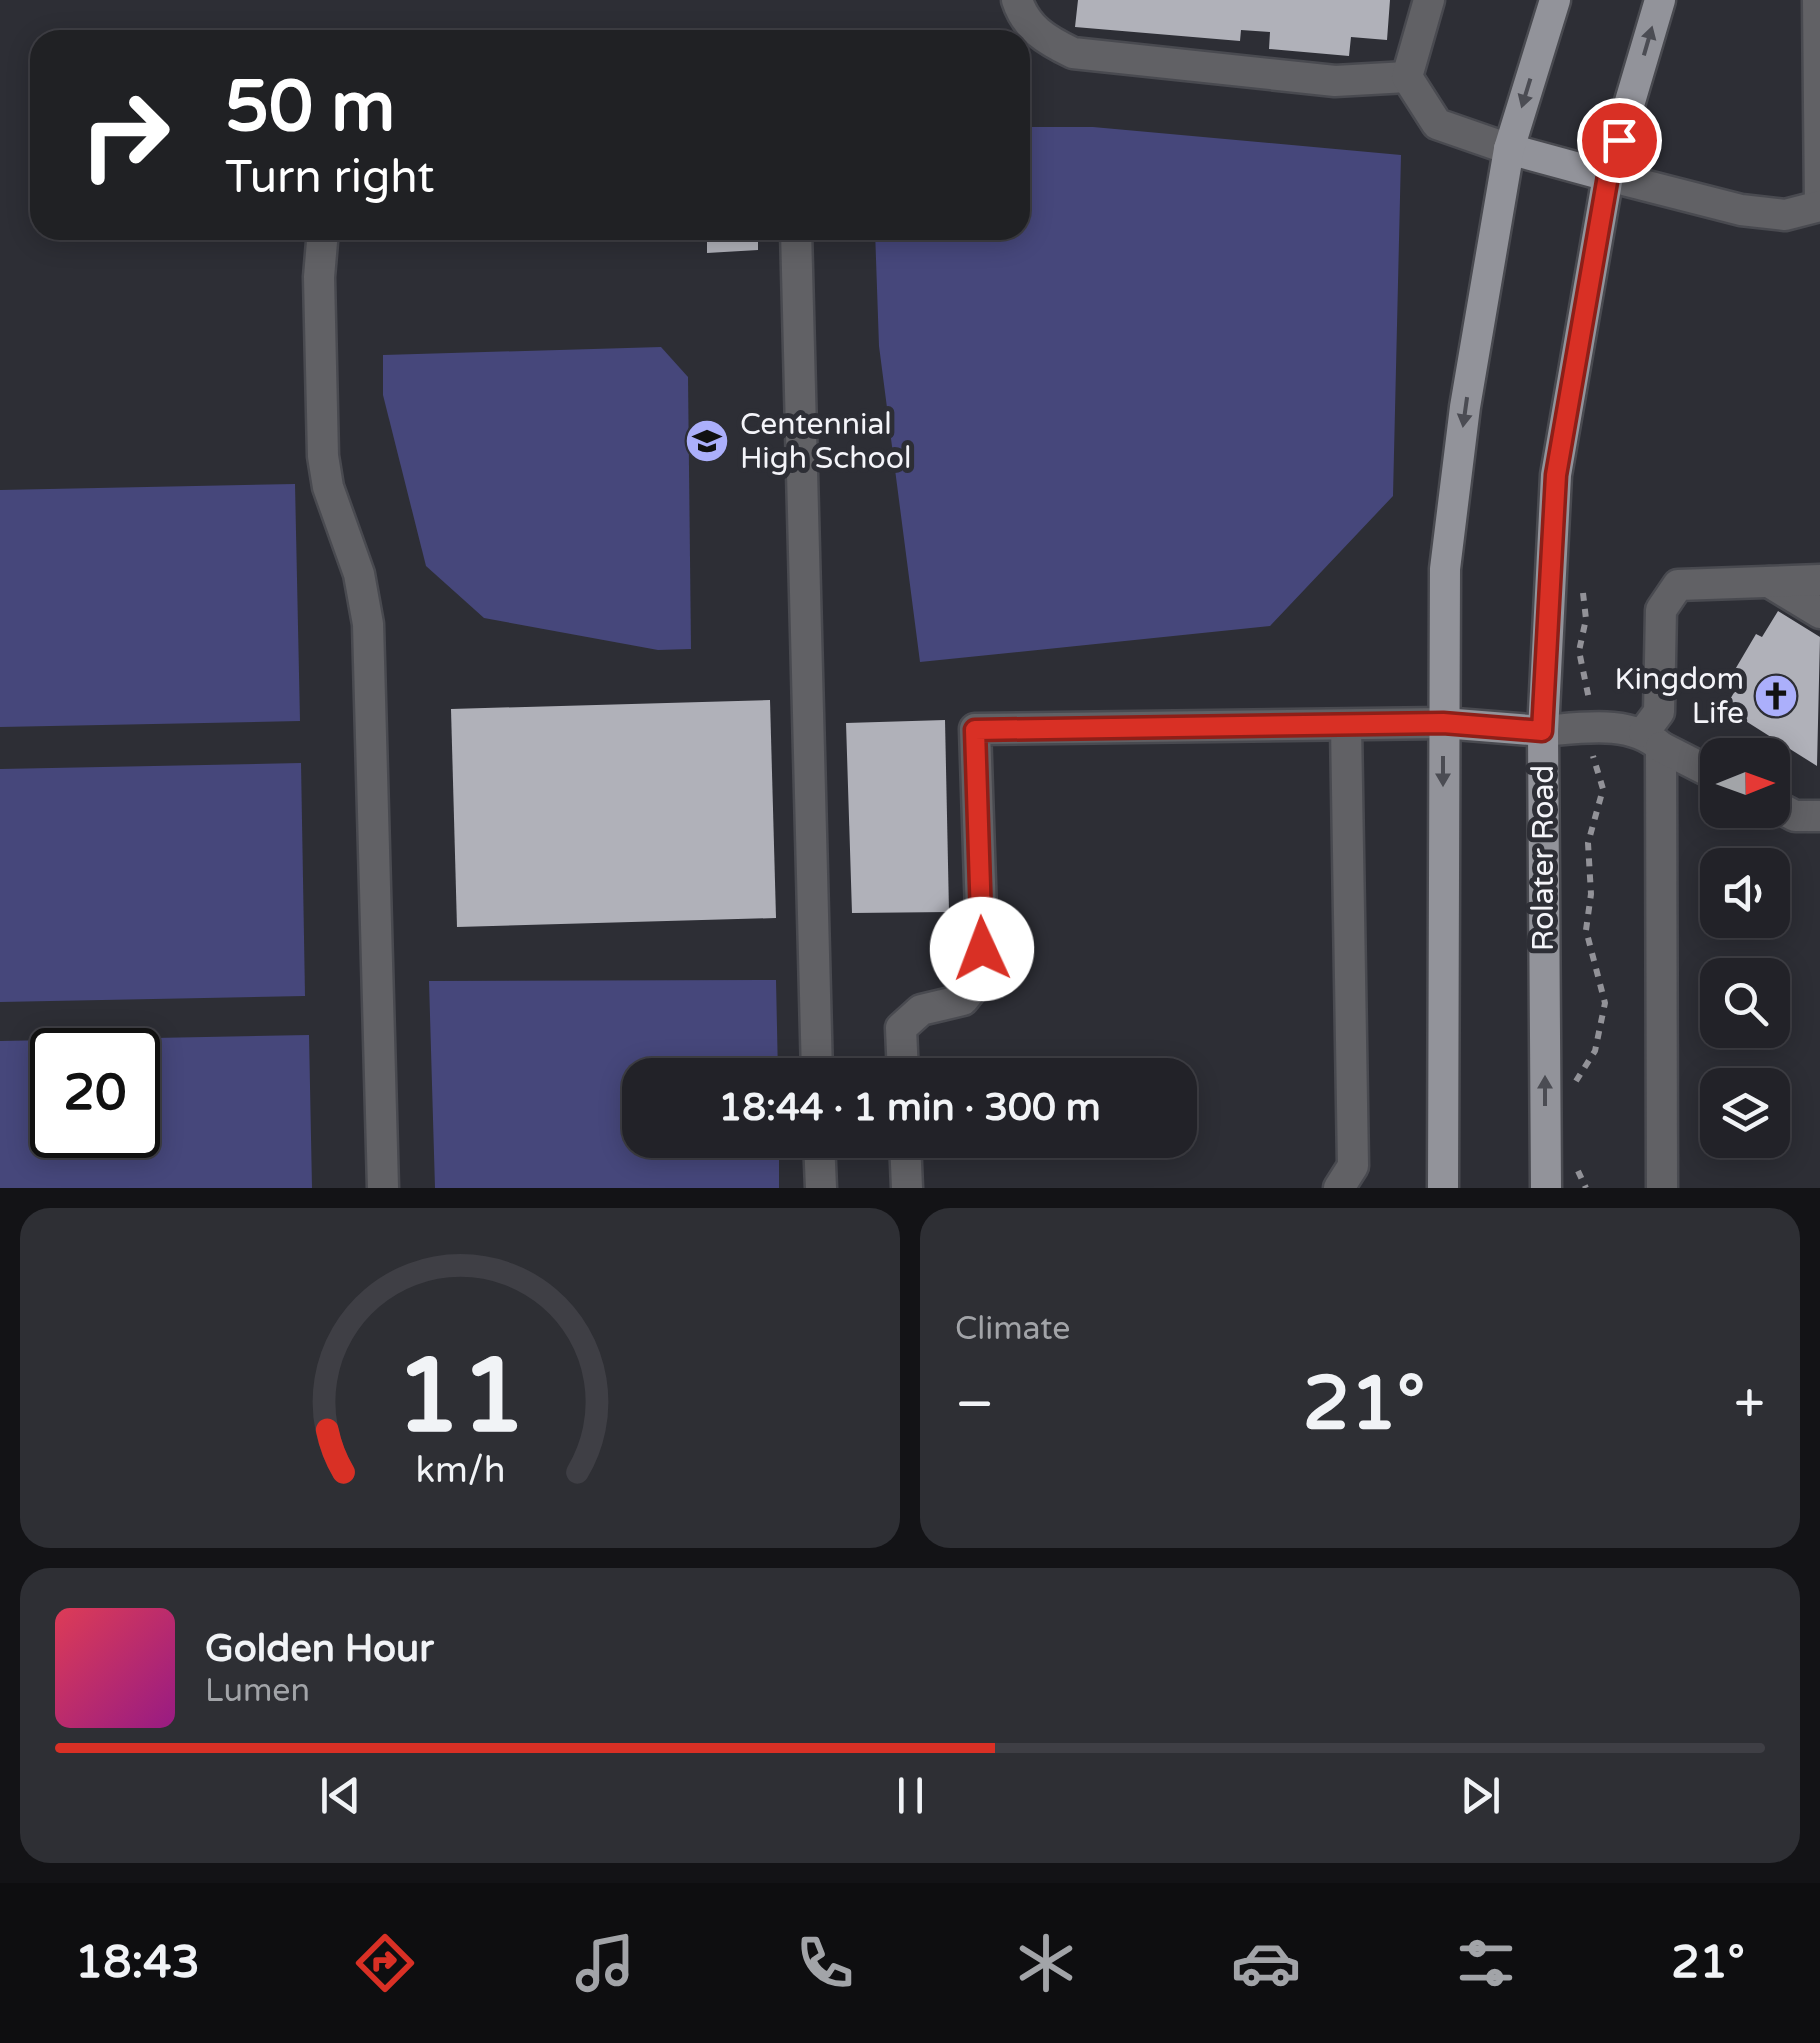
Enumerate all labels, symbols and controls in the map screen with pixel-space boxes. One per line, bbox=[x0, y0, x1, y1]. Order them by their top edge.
one-way arrow bbox=[1641, 25, 1656, 56]
text: 50 m bbox=[225, 66, 395, 150]
icon: right bbox=[60, 70, 190, 200]
one-way arrow bbox=[1518, 79, 1533, 109]
pin bbox=[1577, 98, 1662, 183]
icon: arrive bbox=[1592, 113, 1647, 168]
text: Turn right bbox=[225, 151, 434, 205]
one-way arrow bbox=[1456, 397, 1472, 428]
place label: Centennial High School bbox=[740, 406, 912, 477]
school or university icon: Centennial High School bbox=[684, 418, 730, 464]
place label: Kingdom Life bbox=[1615, 661, 1744, 732]
church icon: Kingdom Life bbox=[1753, 673, 1799, 719]
north arrow bbox=[1700, 738, 1790, 828]
map controls bbox=[1700, 738, 1790, 1158]
one-way arrow bbox=[1435, 755, 1451, 787]
street label: Rolater Road bbox=[1525, 765, 1562, 951]
button: sound bbox=[1700, 848, 1790, 938]
position arrow bbox=[930, 897, 1034, 1001]
button: search bbox=[1700, 958, 1790, 1048]
speed limit sign: 20 bbox=[30, 1028, 160, 1158]
button: layers bbox=[1700, 1068, 1790, 1158]
one-way arrow bbox=[1537, 1074, 1553, 1106]
text: 18:44 · 1 min · 300 m bbox=[718, 1085, 1101, 1131]
text: Climate bbox=[955, 1310, 1070, 1348]
text: 11 bbox=[395, 1335, 525, 1460]
text: 21° bbox=[1303, 1359, 1425, 1449]
text: − bbox=[955, 1372, 994, 1438]
text: + bbox=[1734, 1372, 1765, 1438]
text: km/h bbox=[415, 1449, 505, 1492]
text: Golden Hour bbox=[205, 1626, 434, 1672]
text: Lumen bbox=[205, 1672, 310, 1710]
icon: previous bbox=[313, 1768, 368, 1823]
icon: pause bbox=[883, 1768, 938, 1823]
icon: next bbox=[1453, 1768, 1508, 1823]
icon: directions bbox=[350, 1928, 420, 1998]
icon: music bbox=[570, 1928, 640, 1998]
icon: phone bbox=[790, 1928, 860, 1998]
icon: climate bbox=[1011, 1928, 1081, 1998]
icon: car bbox=[1231, 1928, 1301, 1998]
icon: filters bbox=[1451, 1928, 1521, 1998]
text: 18:43 bbox=[75, 1936, 200, 1990]
text: 21° bbox=[1671, 1936, 1745, 1990]

